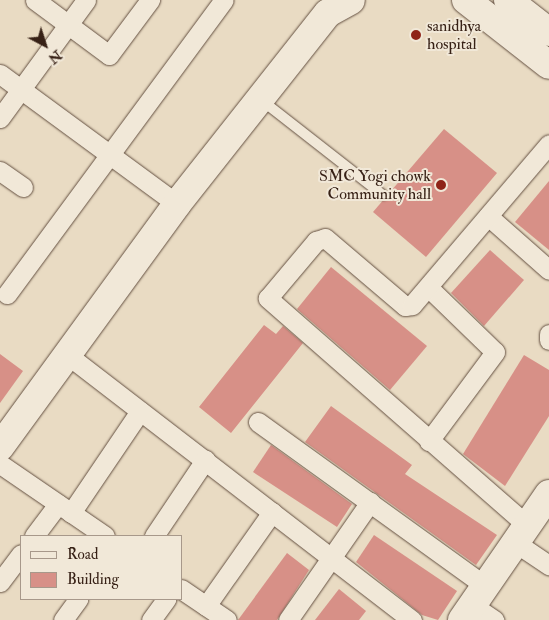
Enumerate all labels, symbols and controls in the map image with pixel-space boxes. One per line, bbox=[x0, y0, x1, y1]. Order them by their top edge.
place label: sanidhya hospital bbox=[427, 16, 481, 54]
north arrow bbox=[20, 20, 70, 70]
marker: sanidhya hospital bbox=[409, 28, 423, 42]
text: N bbox=[45, 46, 65, 67]
place label: SMC Yogi chowk Community hall bbox=[319, 166, 431, 204]
marker: SMC Yogi chowk Community hall bbox=[435, 179, 447, 191]
legend bbox=[20, 535, 182, 600]
text: Road bbox=[67, 545, 98, 564]
text: Building bbox=[67, 570, 119, 589]

